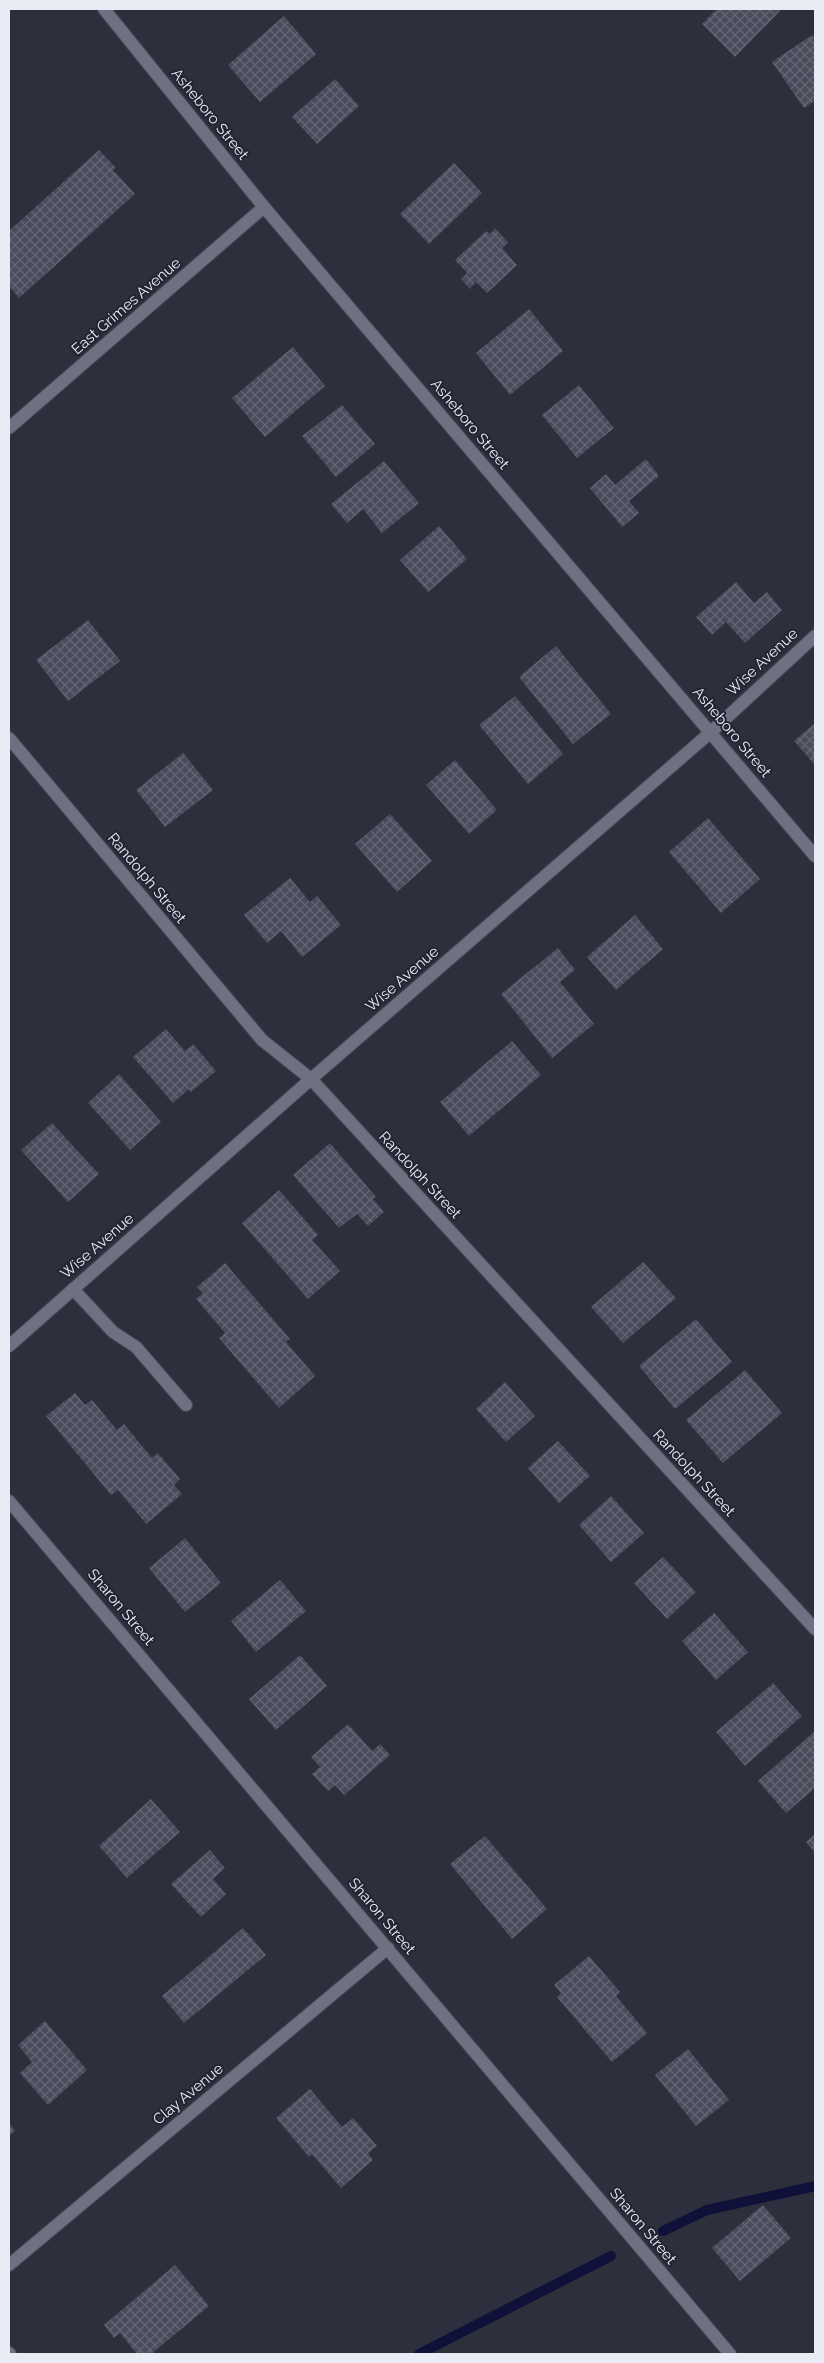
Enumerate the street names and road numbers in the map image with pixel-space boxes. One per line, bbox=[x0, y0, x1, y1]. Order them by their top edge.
street label: Asheboro Street bbox=[168, 65, 252, 163]
street label: East Grimes Avenue bbox=[68, 254, 184, 358]
street label: Asheboro Street bbox=[427, 375, 513, 473]
street label: Wise Avenue bbox=[723, 624, 802, 700]
street label: Asheboro Street bbox=[689, 683, 775, 781]
street label: Randolph Street bbox=[104, 829, 190, 927]
street label: Wise Avenue bbox=[362, 942, 442, 1016]
street label: Randolph Street bbox=[375, 1128, 465, 1222]
street label: Wise Avenue bbox=[57, 1209, 137, 1283]
street label: Randolph Street bbox=[649, 1426, 739, 1520]
street label: Sharon Street bbox=[84, 1565, 158, 1649]
street label: Sharon Street bbox=[345, 1874, 419, 1958]
street label: Clay Avenue bbox=[149, 2059, 227, 2129]
street label: Sharon Street bbox=[606, 2184, 680, 2268]

